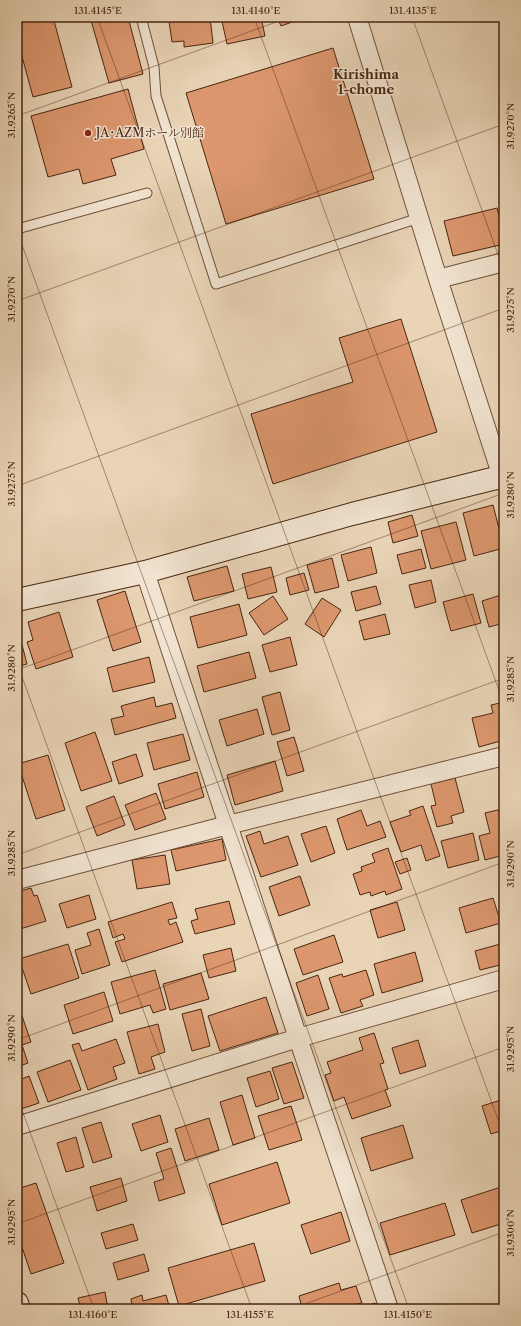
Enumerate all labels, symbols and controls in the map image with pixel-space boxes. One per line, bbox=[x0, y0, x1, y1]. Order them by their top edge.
text: 131.4145°E bbox=[74, 4, 122, 17]
text: 131.4140°E bbox=[232, 4, 281, 17]
text: 131.4135°E bbox=[389, 4, 437, 17]
district label: Kirishima 1-chome bbox=[333, 66, 400, 97]
text: 31.9265°N bbox=[5, 92, 18, 138]
text: 31.9270°N bbox=[504, 103, 517, 149]
place label: JA･AZMホール別館 bbox=[94, 125, 204, 140]
marker: JA･AZMホール別館 bbox=[83, 128, 93, 138]
text: 31.9270°N bbox=[5, 276, 18, 322]
text: 31.9275°N bbox=[504, 287, 517, 333]
text: 31.9275°N bbox=[5, 461, 18, 507]
text: 31.9280°N bbox=[504, 471, 517, 519]
text: 31.9280°N bbox=[5, 644, 18, 692]
text: 31.9285°N bbox=[504, 656, 517, 702]
text: 31.9285°N bbox=[5, 830, 18, 876]
text: 31.9290°N bbox=[504, 840, 517, 888]
text: 31.9290°N bbox=[5, 1014, 18, 1062]
text: 31.9295°N bbox=[504, 1026, 517, 1072]
text: 31.9295°N bbox=[5, 1199, 18, 1245]
text: 31.9300°N bbox=[504, 1209, 517, 1257]
text: 131.4160°E bbox=[69, 1308, 118, 1321]
text: 131.4155°E bbox=[226, 1308, 274, 1321]
text: 131.4150°E bbox=[384, 1308, 432, 1321]

